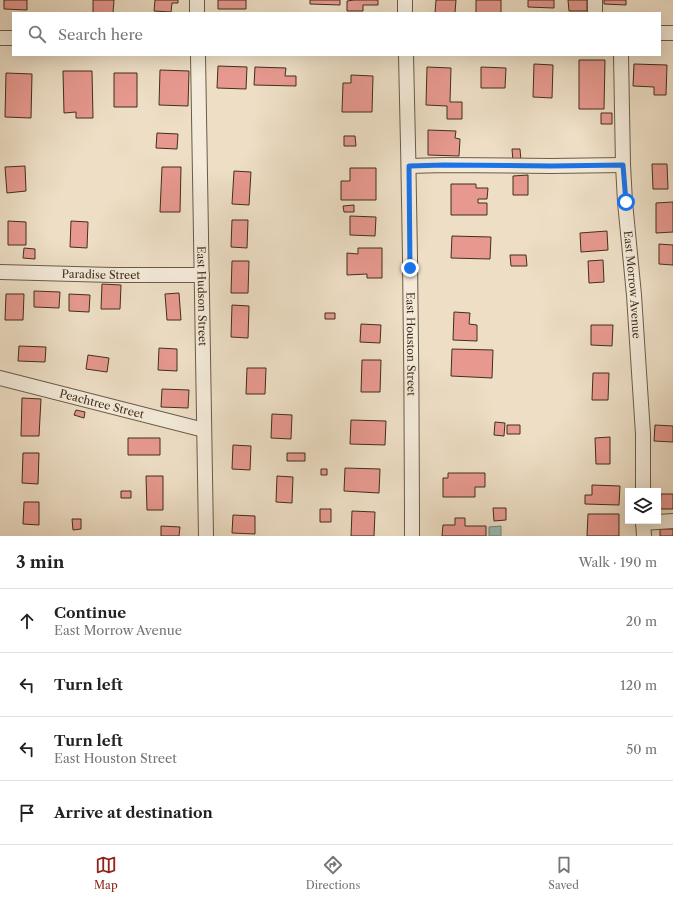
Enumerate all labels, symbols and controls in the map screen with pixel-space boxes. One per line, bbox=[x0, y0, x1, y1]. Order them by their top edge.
search box bbox=[12, 12, 661, 56]
icon: search bbox=[26, 23, 48, 45]
text: Search here bbox=[58, 25, 143, 44]
route start bbox=[617, 193, 635, 211]
street label: East Morrow Avenue bbox=[621, 230, 644, 339]
street label: East Hudson Street bbox=[194, 246, 210, 346]
route end bbox=[401, 259, 419, 277]
street label: Paradise Street bbox=[62, 267, 140, 282]
street label: East Houston Street bbox=[403, 292, 418, 396]
street label: Peachtree Street bbox=[58, 386, 146, 421]
map controls bbox=[625, 488, 661, 524]
button: layers bbox=[625, 488, 661, 524]
text: 3 min bbox=[16, 552, 65, 572]
text: Walk · 190 m bbox=[578, 554, 657, 570]
text: Continue bbox=[54, 603, 126, 622]
icon: ahead bbox=[16, 610, 38, 632]
text: 20 m bbox=[626, 613, 657, 629]
text: East Morrow Avenue bbox=[54, 622, 182, 638]
icon: left bbox=[16, 674, 38, 696]
text: Turn left bbox=[54, 675, 123, 694]
text: 120 m bbox=[620, 677, 657, 693]
text: Turn left bbox=[54, 731, 123, 750]
icon: left bbox=[16, 738, 38, 760]
text: 50 m bbox=[626, 741, 657, 757]
text: East Houston Street bbox=[54, 750, 177, 766]
icon: arrive bbox=[16, 802, 38, 824]
text: Arrive at destination bbox=[54, 803, 213, 822]
tab: Map bbox=[94, 854, 118, 892]
tab: Directions bbox=[306, 854, 360, 892]
tab: Saved bbox=[548, 854, 579, 892]

